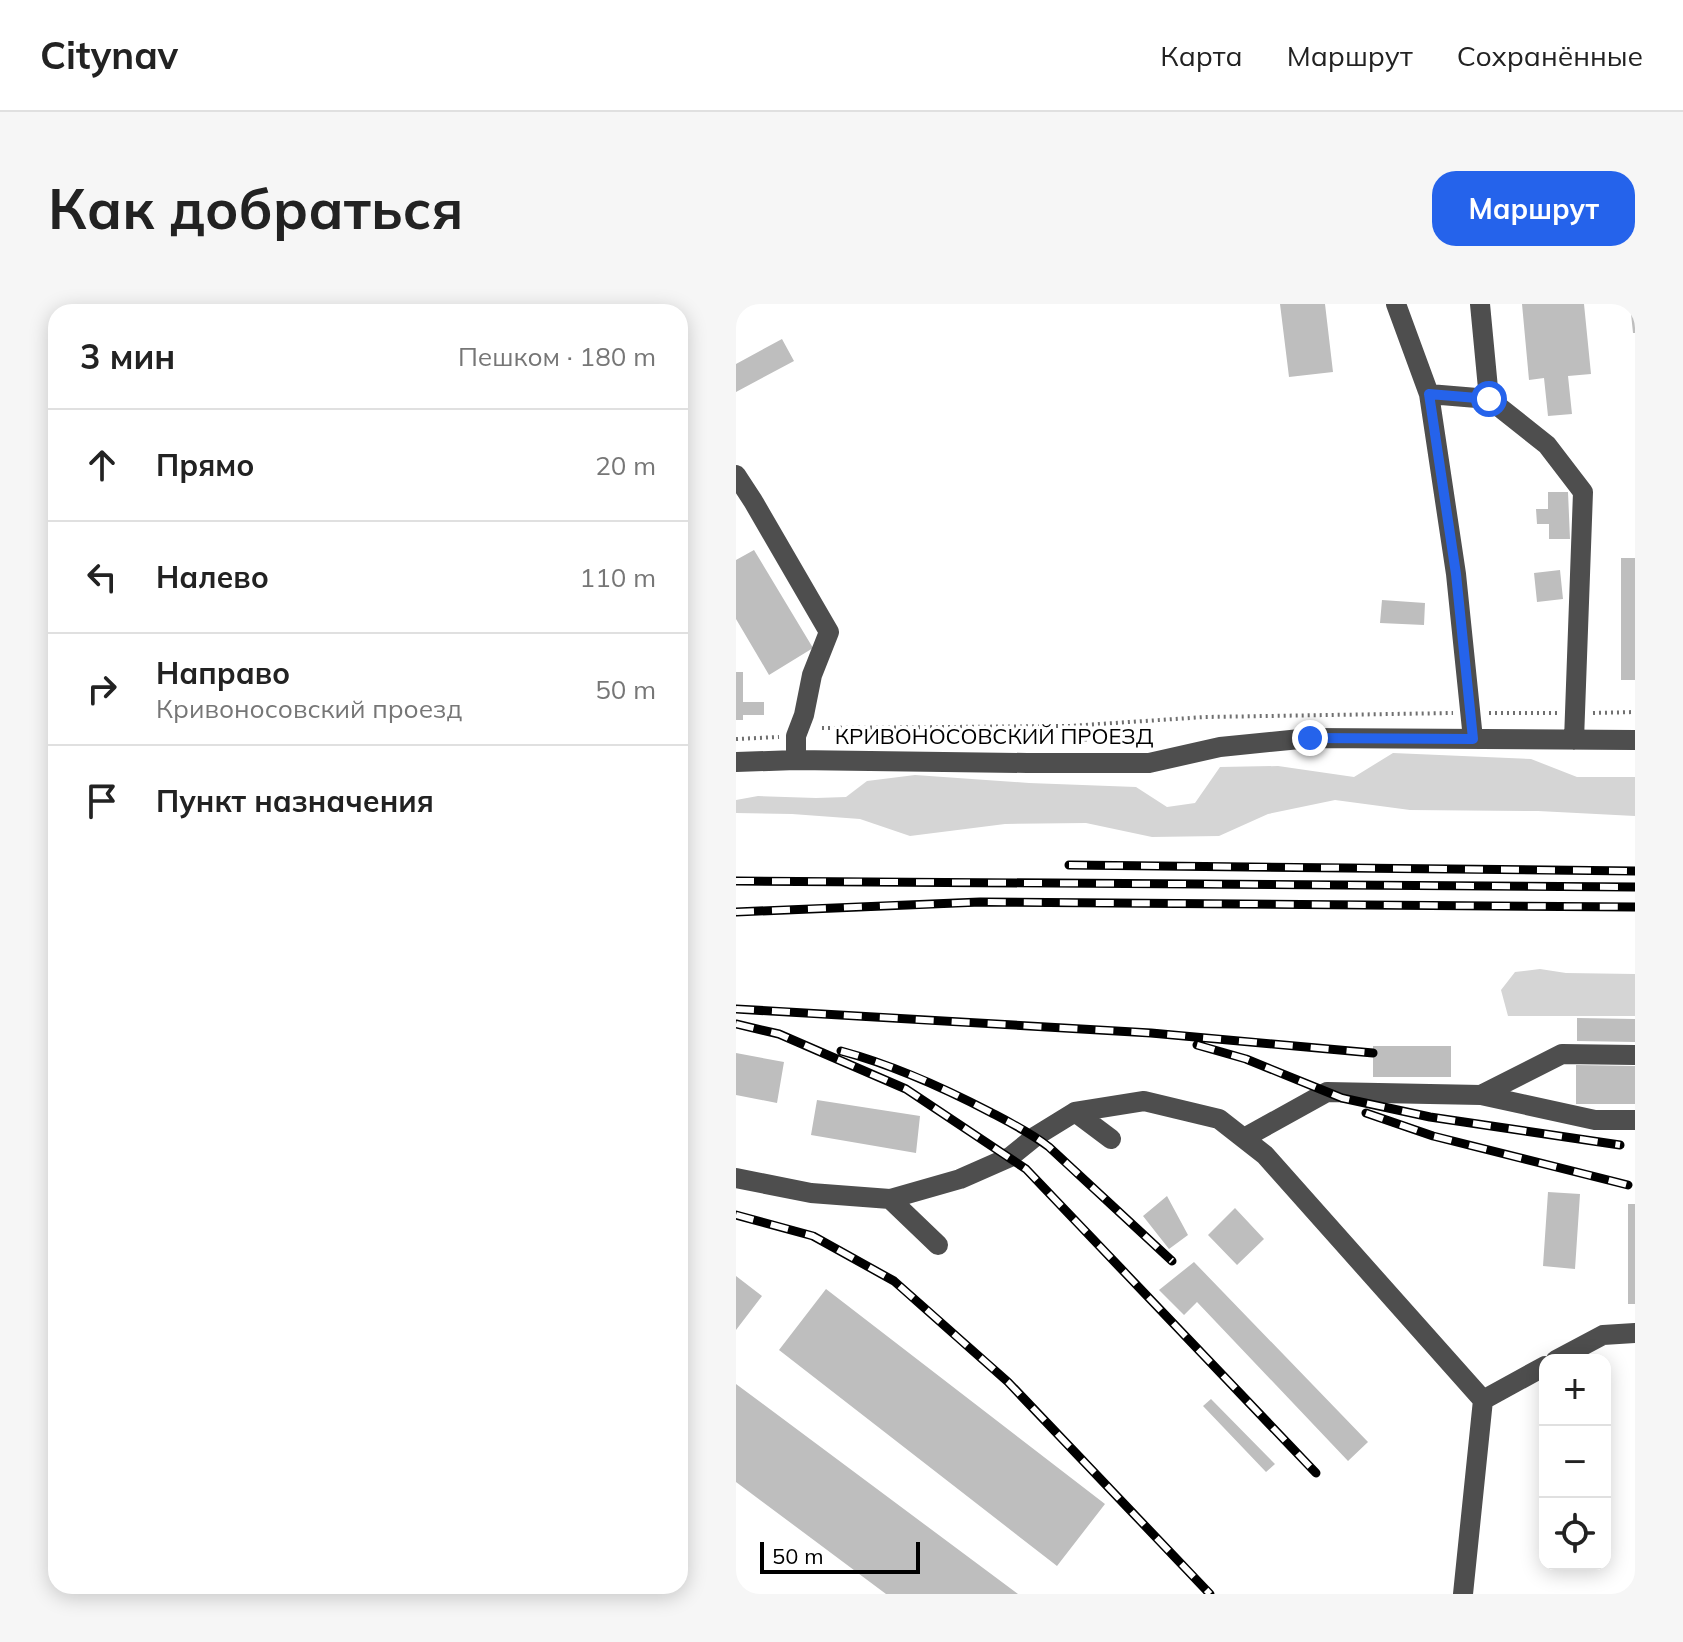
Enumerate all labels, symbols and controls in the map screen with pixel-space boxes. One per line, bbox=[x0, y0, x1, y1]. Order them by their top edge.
text: Citynav bbox=[40, 31, 178, 79]
text: Карта bbox=[1160, 38, 1243, 73]
text: Маршрут bbox=[1287, 38, 1413, 73]
text: Сохранённые bbox=[1457, 38, 1643, 73]
button: Маршрут bbox=[1432, 171, 1635, 246]
text: Как добраться bbox=[48, 173, 463, 243]
text: 3 мин bbox=[80, 335, 175, 378]
text: Пешком · 180 m bbox=[458, 340, 656, 373]
route start bbox=[1471, 381, 1507, 417]
icon: ahead bbox=[80, 443, 124, 487]
text: Прямо bbox=[156, 446, 254, 484]
text: 20 m bbox=[595, 449, 656, 482]
icon: left bbox=[80, 555, 124, 599]
text: Налево bbox=[156, 558, 269, 596]
text: 110 m bbox=[580, 561, 656, 594]
text: Направо bbox=[156, 654, 290, 692]
icon: right bbox=[80, 667, 124, 711]
text: 50 m bbox=[595, 673, 656, 706]
text: Кривоносовский проезд bbox=[156, 692, 462, 725]
route end bbox=[1292, 720, 1328, 756]
street label: КРИВОНОСОВСКИЙ ПРОЕЗД bbox=[835, 722, 1154, 750]
icon: arrive bbox=[80, 779, 124, 823]
text: Пункт назначения bbox=[156, 782, 434, 820]
map controls bbox=[1539, 1354, 1611, 1570]
button: + bbox=[1539, 1354, 1611, 1426]
button: − bbox=[1539, 1426, 1611, 1498]
button: locate bbox=[1539, 1498, 1611, 1570]
scale bar bbox=[760, 1538, 920, 1574]
text: 50 m bbox=[772, 1542, 823, 1570]

